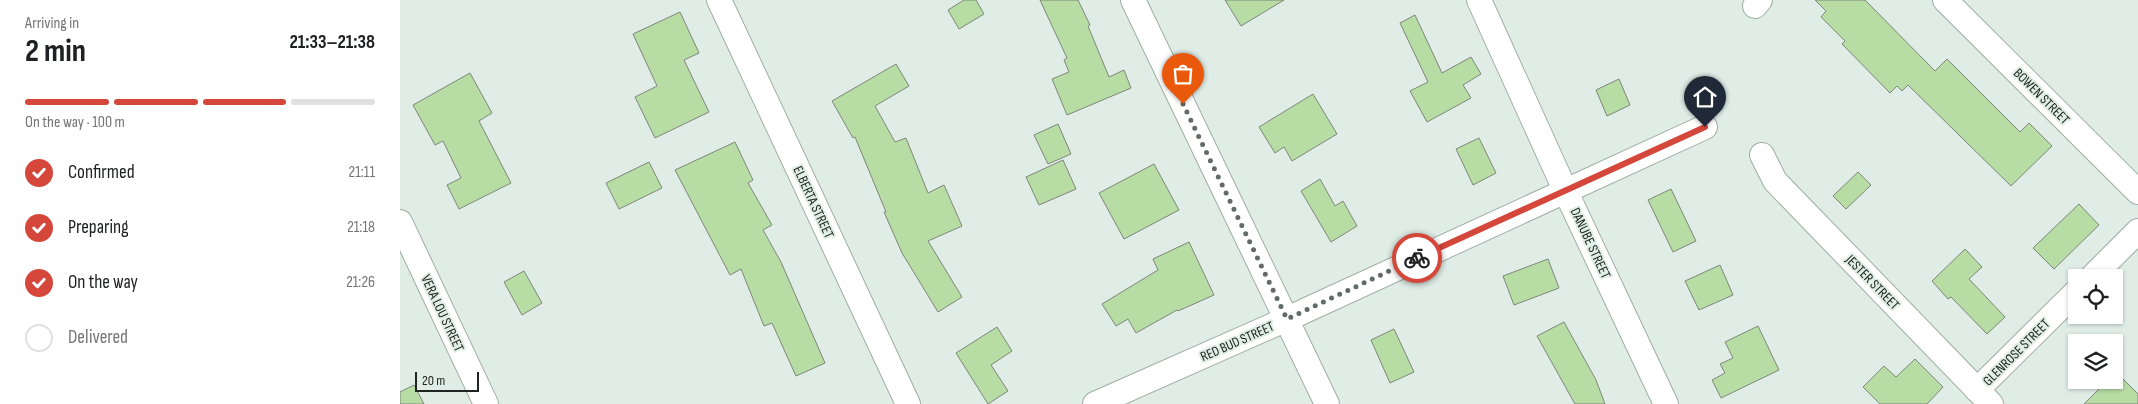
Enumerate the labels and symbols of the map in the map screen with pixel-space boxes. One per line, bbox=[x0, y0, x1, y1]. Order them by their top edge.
pin bbox=[1162, 53, 1204, 104]
street label: BOWEN STREET bbox=[2010, 65, 2074, 128]
pin bbox=[1684, 76, 1726, 127]
street label: ELBERTA STREET bbox=[789, 163, 838, 241]
street label: DANUBE STREET bbox=[1567, 205, 1614, 282]
courier bbox=[1392, 233, 1442, 283]
street label: JESTER STREET bbox=[1842, 251, 1903, 314]
street label: VERA LOU STREET bbox=[417, 272, 468, 355]
street label: GLENROSE STREET bbox=[1979, 315, 2054, 389]
street label: RED BUD STREET bbox=[1198, 318, 1277, 365]
scale bar bbox=[415, 369, 479, 392]

